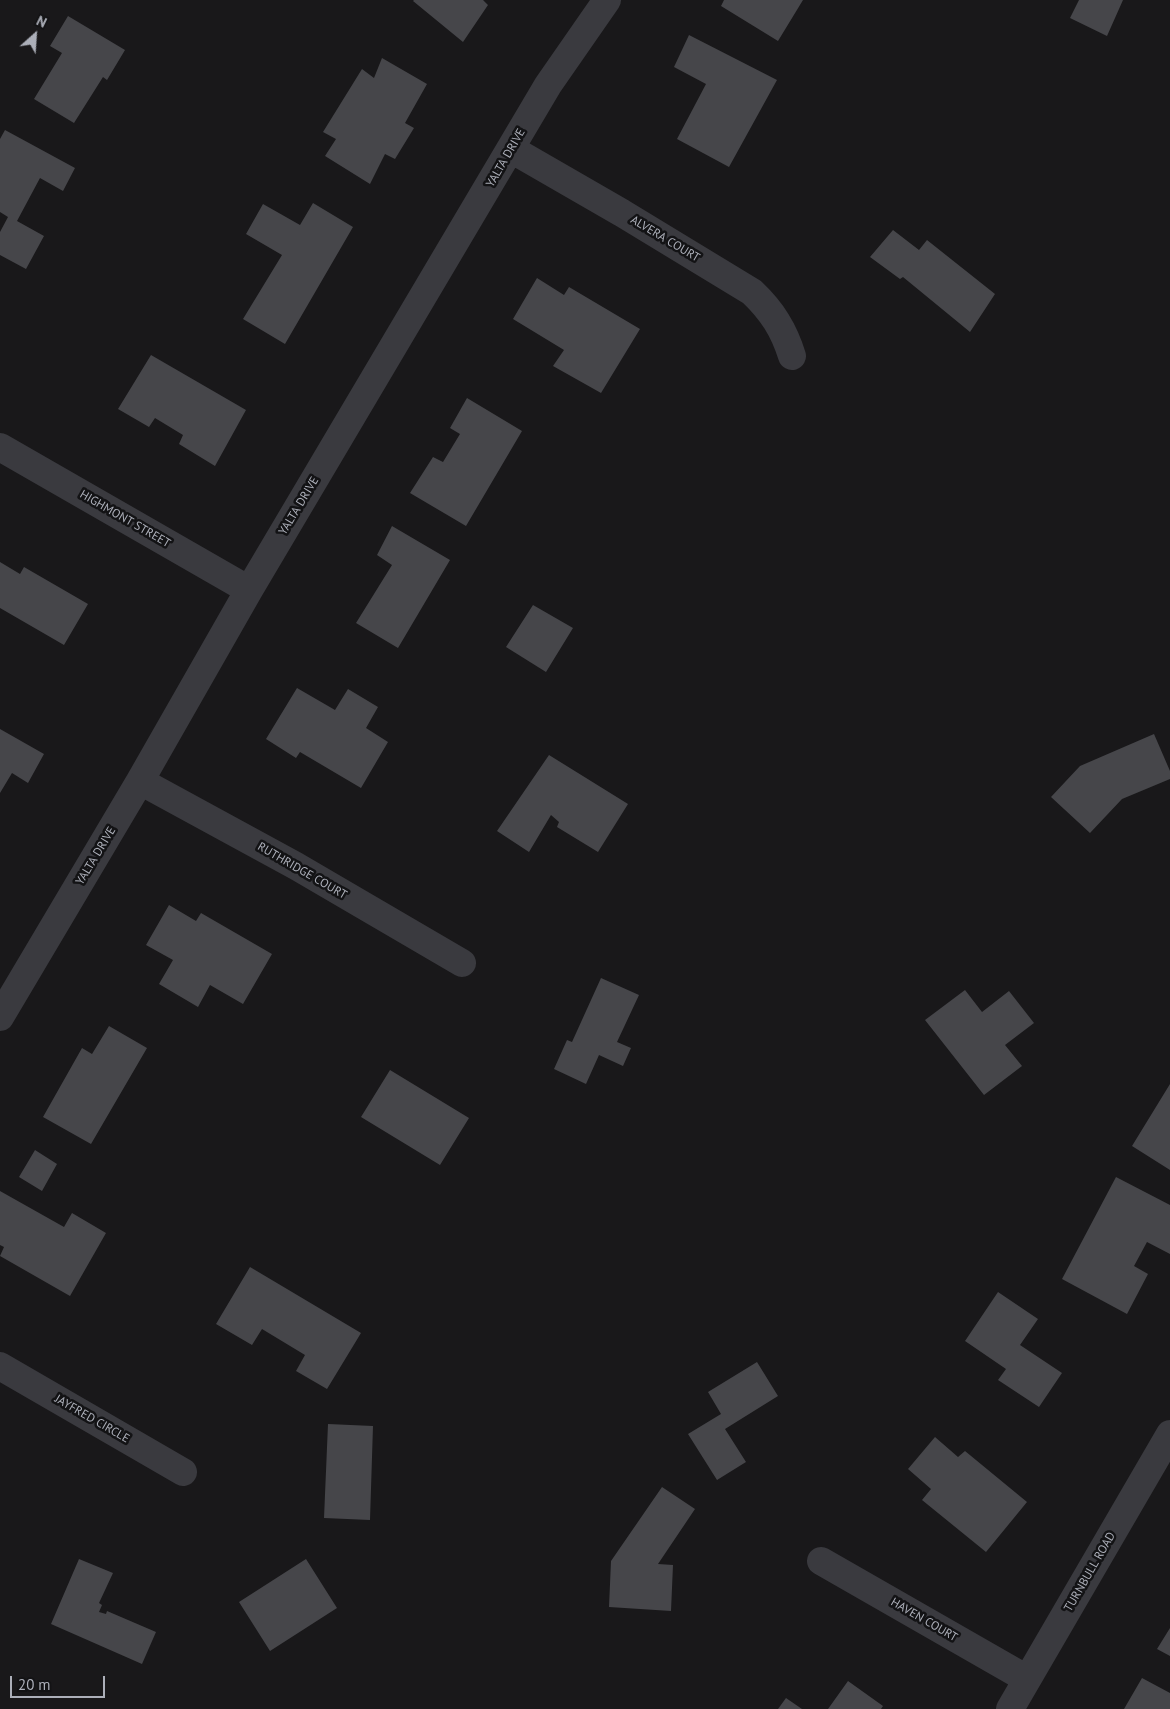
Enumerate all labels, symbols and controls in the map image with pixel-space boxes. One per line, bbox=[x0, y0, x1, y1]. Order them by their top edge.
north arrow bbox=[10, 10, 60, 60]
text: N bbox=[33, 11, 50, 32]
street label: YALTA DRIVE bbox=[483, 126, 529, 190]
street label: ALVERA COURT bbox=[628, 213, 702, 265]
street label: YALTA DRIVE bbox=[276, 474, 322, 538]
street label: HIGHMONT STREET bbox=[77, 487, 173, 551]
street label: YALTA DRIVE bbox=[73, 824, 119, 888]
street label: RUTHRIDGE COURT bbox=[255, 840, 349, 902]
street label: JAYFRED CIRCLE bbox=[52, 1392, 132, 1446]
street label: TURNBULL ROAD bbox=[1061, 1530, 1119, 1614]
street label: HAVEN COURT bbox=[888, 1595, 960, 1645]
scale bar bbox=[12, 1666, 108, 1698]
text: 20 m bbox=[18, 1675, 51, 1694]

